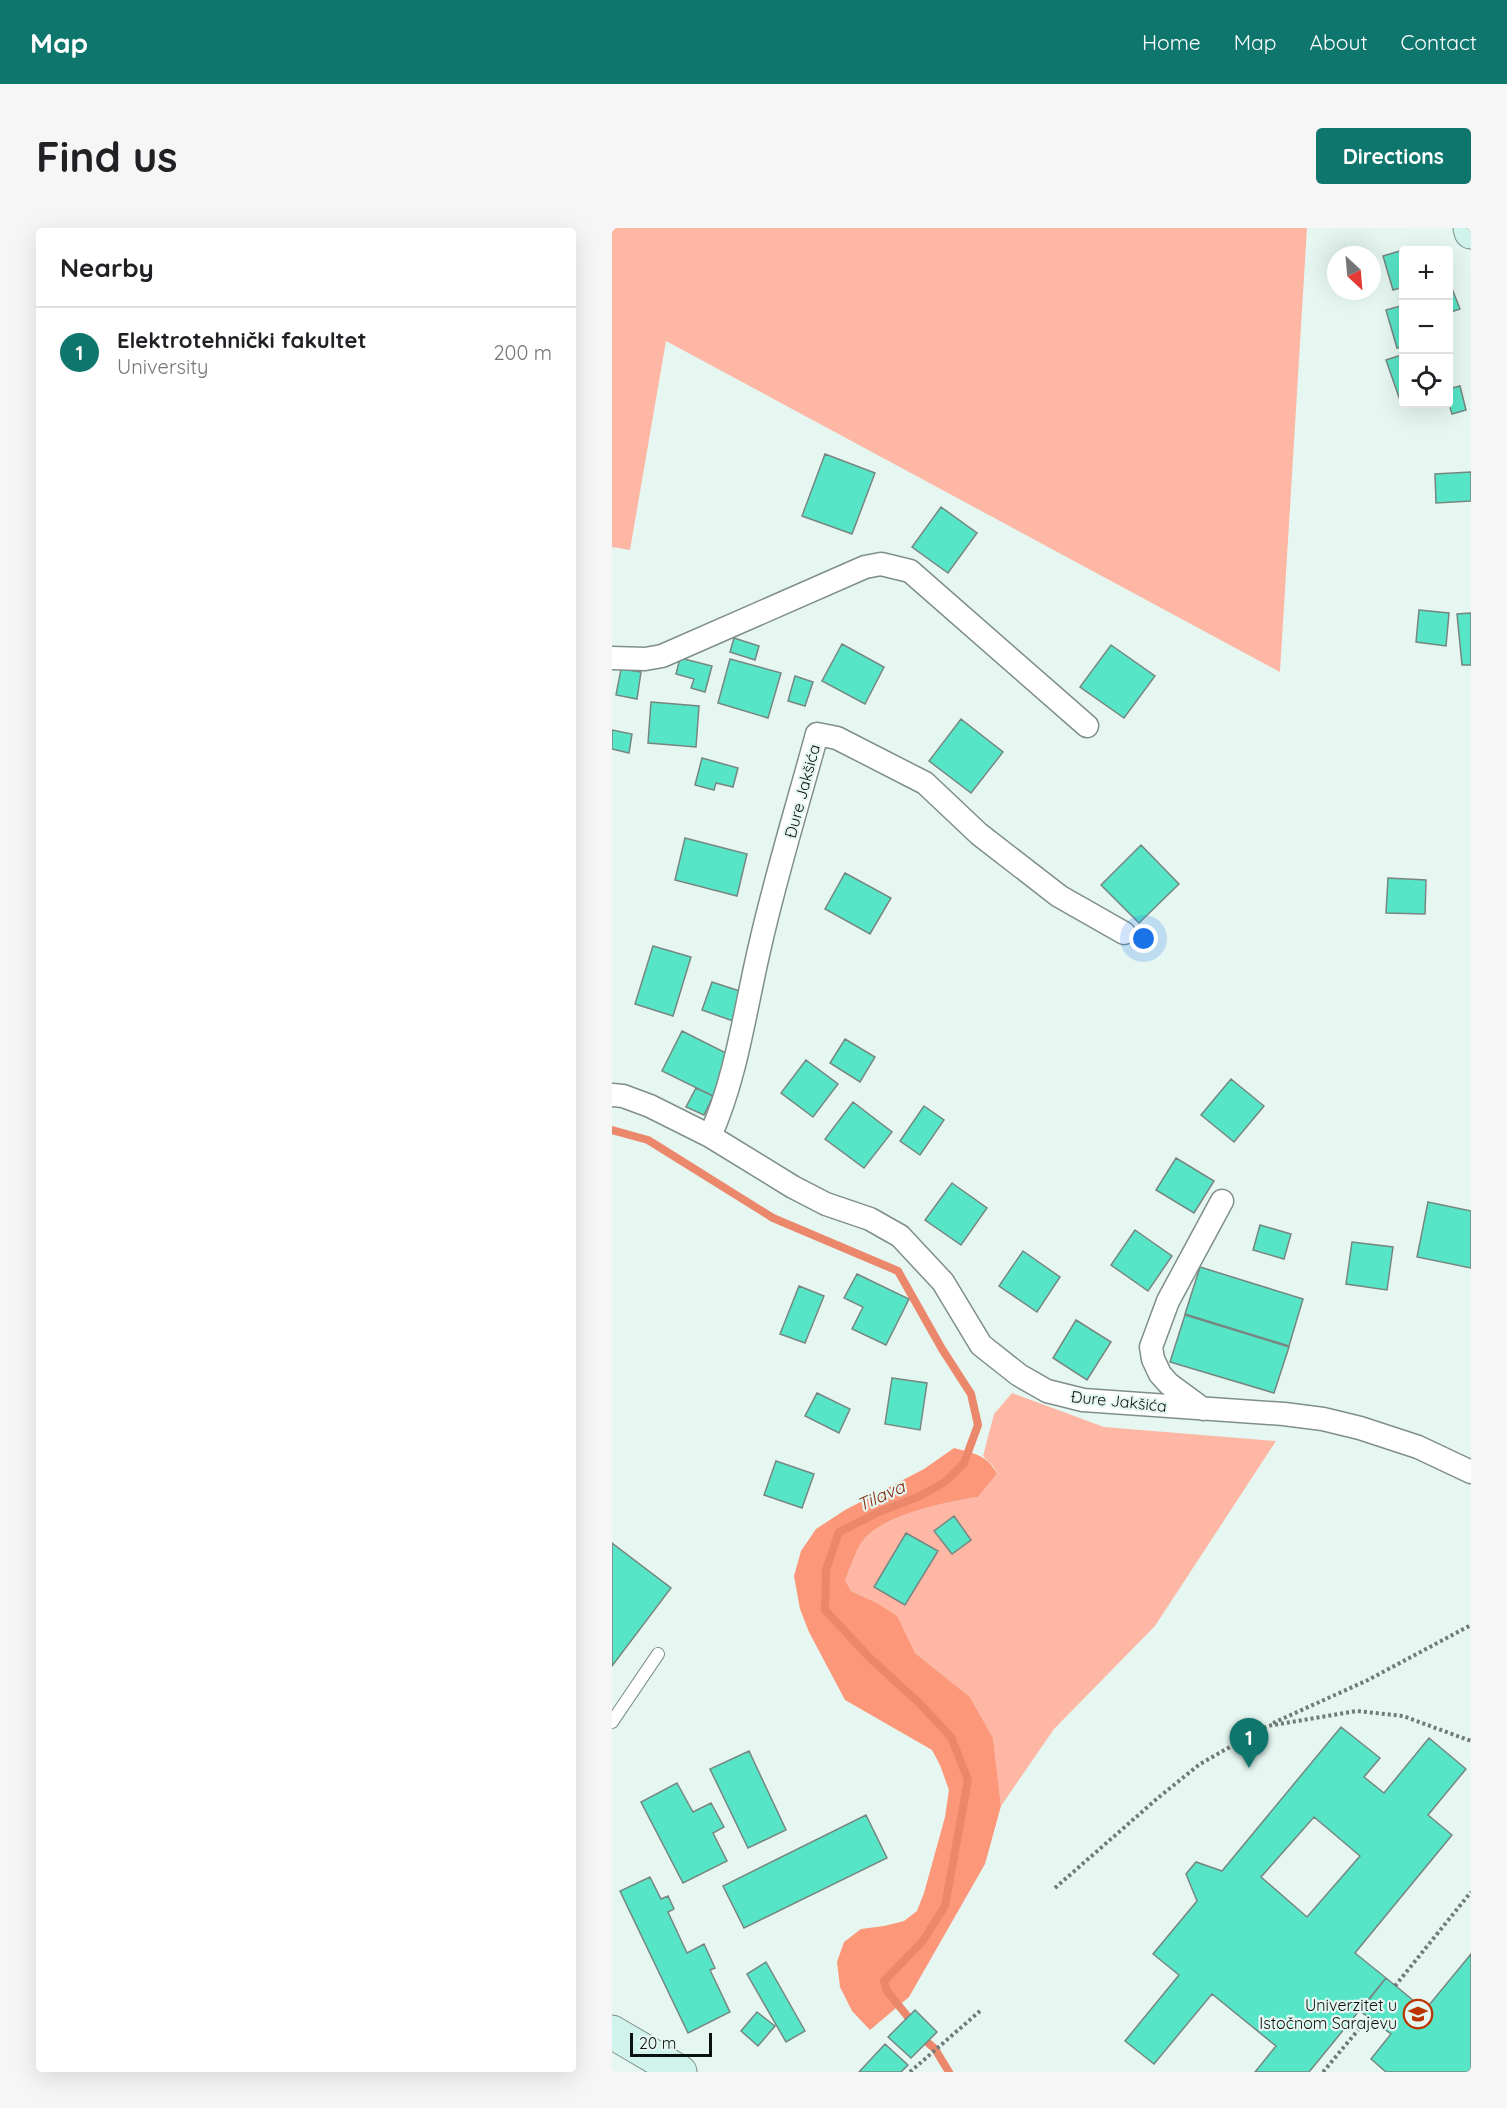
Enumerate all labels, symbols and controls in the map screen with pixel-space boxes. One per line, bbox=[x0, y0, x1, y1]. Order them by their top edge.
text: Map bbox=[30, 25, 88, 60]
text: Home bbox=[1142, 29, 1201, 55]
text: Map bbox=[1234, 29, 1277, 55]
text: About bbox=[1310, 29, 1368, 55]
text: Contact bbox=[1401, 29, 1477, 55]
button: Directions bbox=[1316, 128, 1471, 184]
text: Find us bbox=[36, 130, 178, 183]
north arrow bbox=[1327, 246, 1381, 300]
map controls bbox=[1399, 246, 1453, 408]
button: + bbox=[1399, 246, 1453, 300]
text: Nearby bbox=[60, 251, 154, 284]
button: − bbox=[1399, 300, 1453, 354]
text: Elektrotehnički fakultet bbox=[117, 326, 366, 354]
text: 1 bbox=[76, 340, 83, 365]
text: 200 m bbox=[493, 340, 552, 365]
text: University bbox=[117, 354, 208, 379]
button: locate bbox=[1399, 354, 1453, 408]
street label: Đure Jakšića bbox=[780, 742, 824, 840]
your location bbox=[1129, 924, 1158, 953]
street label: Đure Jakšića bbox=[1070, 1386, 1168, 1416]
water label: Tilava bbox=[853, 1474, 909, 1516]
pin: 1 bbox=[1230, 1718, 1268, 1768]
place label: Univerzitet u Istočnom Sarajevu bbox=[1259, 1995, 1397, 2033]
school or university icon: Univerzitet u Istočnom Sarajevu bbox=[1402, 1998, 1434, 2030]
scale bar bbox=[630, 2030, 712, 2058]
text: 20 m bbox=[639, 2033, 676, 2053]

